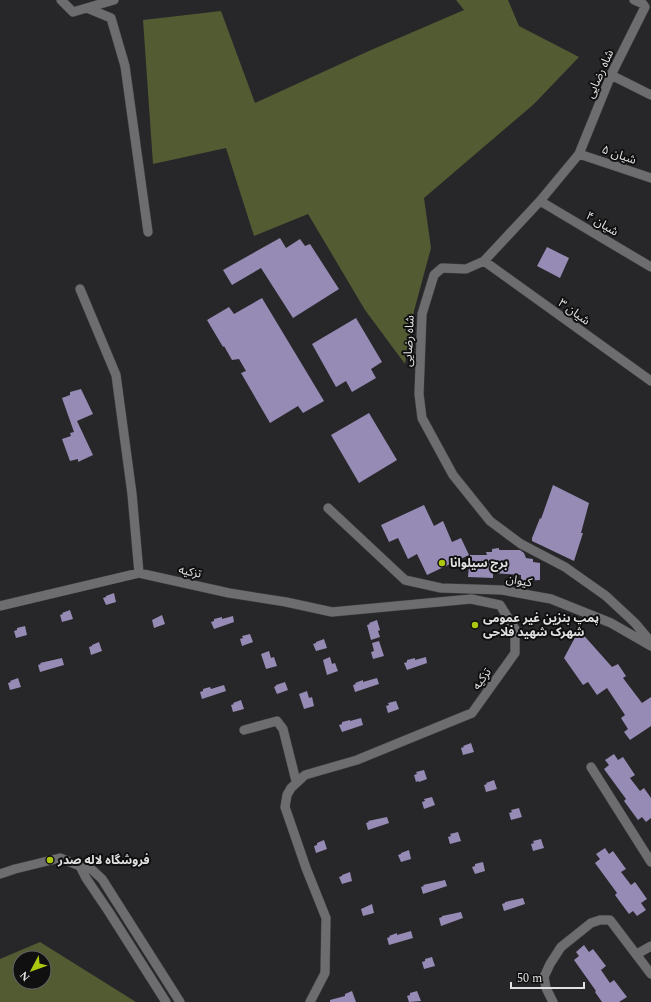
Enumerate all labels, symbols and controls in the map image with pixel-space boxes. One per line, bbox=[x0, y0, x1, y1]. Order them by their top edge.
street label: شاه رضایی bbox=[581, 47, 619, 101]
street label: شیان ۵ bbox=[599, 140, 639, 170]
street label: شیان ۴ bbox=[582, 207, 622, 241]
street label: شیان ۳ bbox=[554, 294, 594, 330]
street label: شاه رضایی bbox=[398, 315, 420, 367]
place label: برج سیلوانا bbox=[450, 554, 508, 573]
marker: برج سیلوانا bbox=[437, 558, 447, 568]
street label: تزکیه bbox=[177, 560, 204, 584]
street label: کیوان bbox=[504, 569, 535, 593]
place label: پمپ بنزین غیر عمومی شهرک شهید فلاحی bbox=[483, 609, 599, 642]
marker: پمپ بنزین غیر عمومی شهرک شهید فلاحی bbox=[470, 620, 480, 630]
street label: تزکیه bbox=[468, 664, 497, 694]
place label: فروشگاه لاله صدر bbox=[57, 851, 150, 870]
marker: فروشگاه لاله صدر bbox=[45, 855, 55, 865]
north arrow bbox=[12, 950, 52, 990]
scale bar bbox=[511, 964, 584, 990]
text: N bbox=[15, 967, 34, 985]
text: 50 m bbox=[517, 969, 542, 988]

